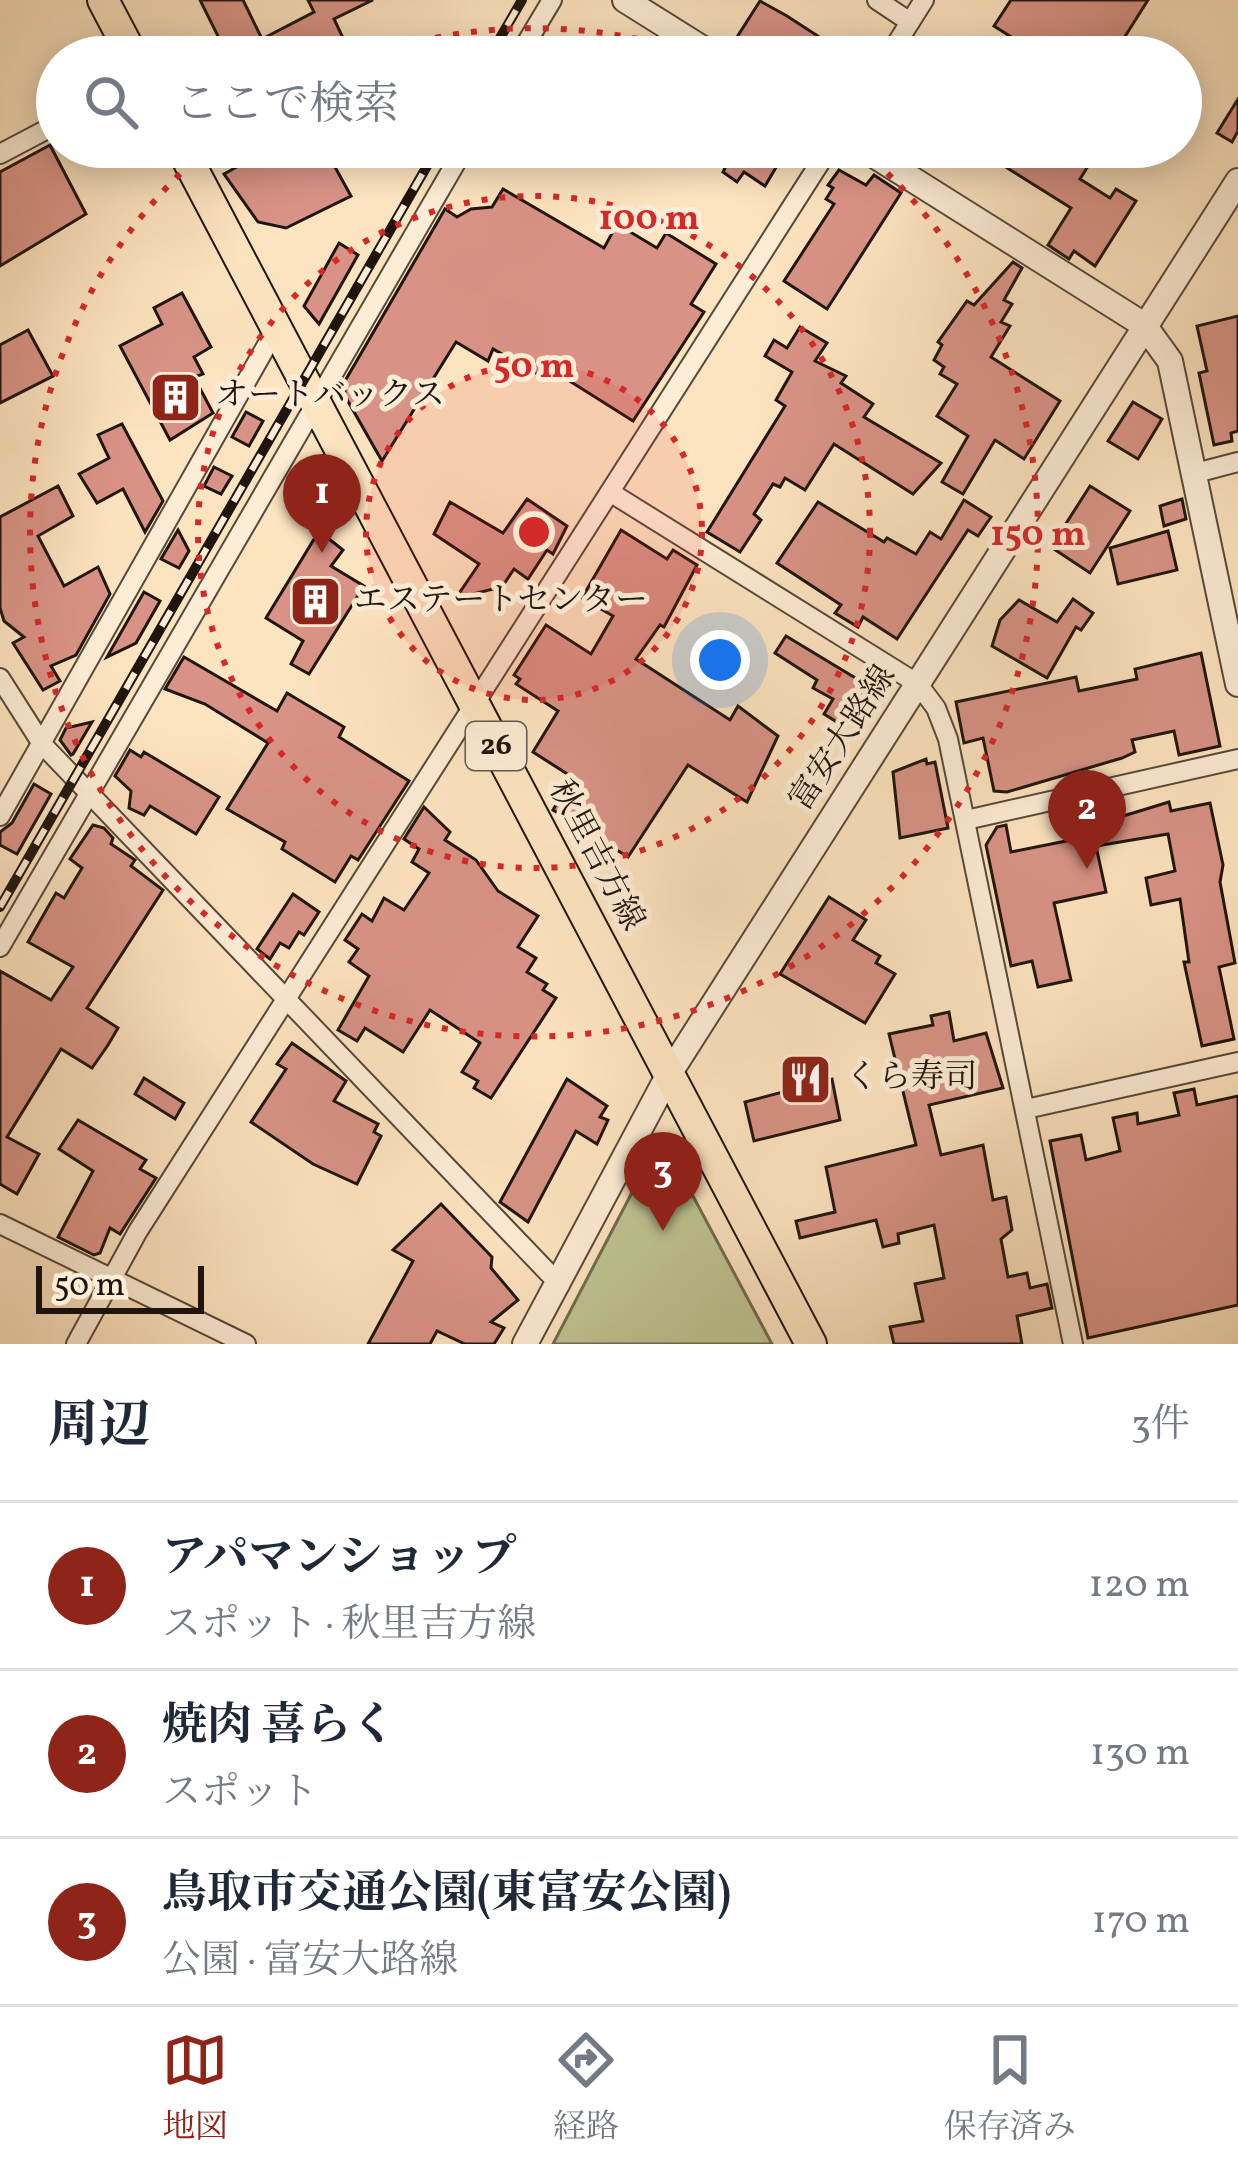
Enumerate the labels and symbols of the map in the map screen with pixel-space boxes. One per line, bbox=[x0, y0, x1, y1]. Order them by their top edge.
text: 100 m bbox=[598, 195, 700, 245]
text: 50 m bbox=[493, 343, 575, 393]
building icon: オートバックス bbox=[148, 369, 204, 425]
place label: オートバックス bbox=[215, 374, 445, 420]
pin: 1 bbox=[283, 454, 361, 553]
centre of rings bbox=[513, 511, 555, 553]
text: 150 m bbox=[990, 511, 1086, 561]
building icon: エステートセンター bbox=[287, 574, 343, 630]
place label: エステートセンター bbox=[354, 579, 648, 625]
your location bbox=[690, 630, 750, 690]
street label: 富安大路線 bbox=[780, 657, 908, 821]
road number: 26 bbox=[466, 722, 526, 770]
pin: 2 bbox=[1048, 770, 1126, 869]
street label: 秋里吉方線 bbox=[536, 772, 654, 940]
restaurant icon: くら寿司 bbox=[778, 1051, 834, 1107]
place label: くら寿司 bbox=[845, 1056, 977, 1102]
pin: 3 bbox=[624, 1132, 702, 1231]
scale bar bbox=[36, 1260, 204, 1313]

